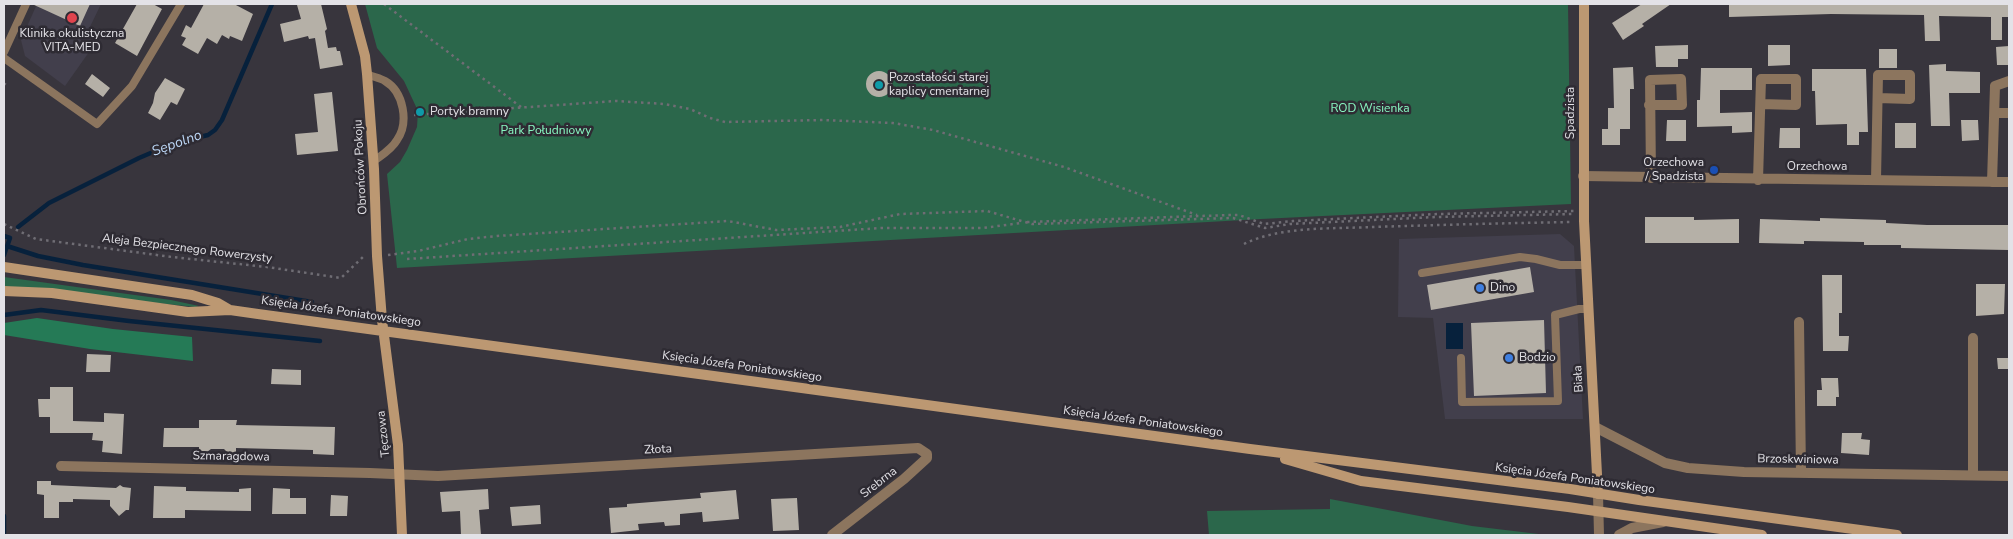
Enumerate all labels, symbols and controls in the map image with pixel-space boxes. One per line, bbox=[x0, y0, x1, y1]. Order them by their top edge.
marker: Klinika okulistyczna VITA-MED bbox=[65, 11, 79, 25]
place label: Klinika okulistyczna VITA-MED bbox=[20, 27, 124, 55]
place label: Pozostałości starej kaplicy cmentarnej bbox=[889, 71, 989, 99]
marker: Pozostałości starej kaplicy cmentarnej bbox=[873, 79, 885, 91]
street label: Spadzista bbox=[1564, 87, 1578, 139]
park label: ROD Wisienka bbox=[1330, 102, 1410, 116]
place label: Portyk bramny bbox=[430, 105, 509, 119]
marker: Portyk bramny bbox=[414, 106, 426, 118]
street label: Obrońców Pokoju bbox=[351, 119, 371, 215]
park label: Park Południowy bbox=[501, 124, 591, 138]
water label: Sępolno bbox=[150, 127, 204, 161]
place label: Orzechowa / Spadzista bbox=[1643, 156, 1704, 184]
street label: Orzechowa bbox=[1787, 160, 1847, 174]
marker: Orzechowa / Spadzista bbox=[1708, 164, 1720, 176]
street label: Aleja Bezpiecznego Rowerzysty bbox=[101, 231, 273, 267]
place label: Dino bbox=[1490, 281, 1515, 295]
marker: Dino bbox=[1474, 282, 1486, 294]
street label: Księcia Józefa Poniatowskiego bbox=[260, 294, 422, 330]
street label: Księcia Józefa Poniatowskiego bbox=[661, 349, 823, 385]
place label: Bodzio bbox=[1519, 351, 1556, 365]
marker: Bodzio bbox=[1503, 352, 1515, 364]
street label: Biała bbox=[1571, 365, 1587, 393]
street label: Księcia Józefa Poniatowskiego bbox=[1062, 404, 1224, 440]
street label: Tęczowa bbox=[374, 410, 394, 458]
street label: Złota bbox=[644, 442, 672, 458]
street label: Szmaragdowa bbox=[192, 449, 270, 465]
street label: Brzoskwiniowa bbox=[1757, 452, 1839, 468]
street label: Księcia Józefa Poniatowskiego bbox=[1494, 461, 1656, 497]
street label: Srebrna bbox=[858, 464, 900, 502]

